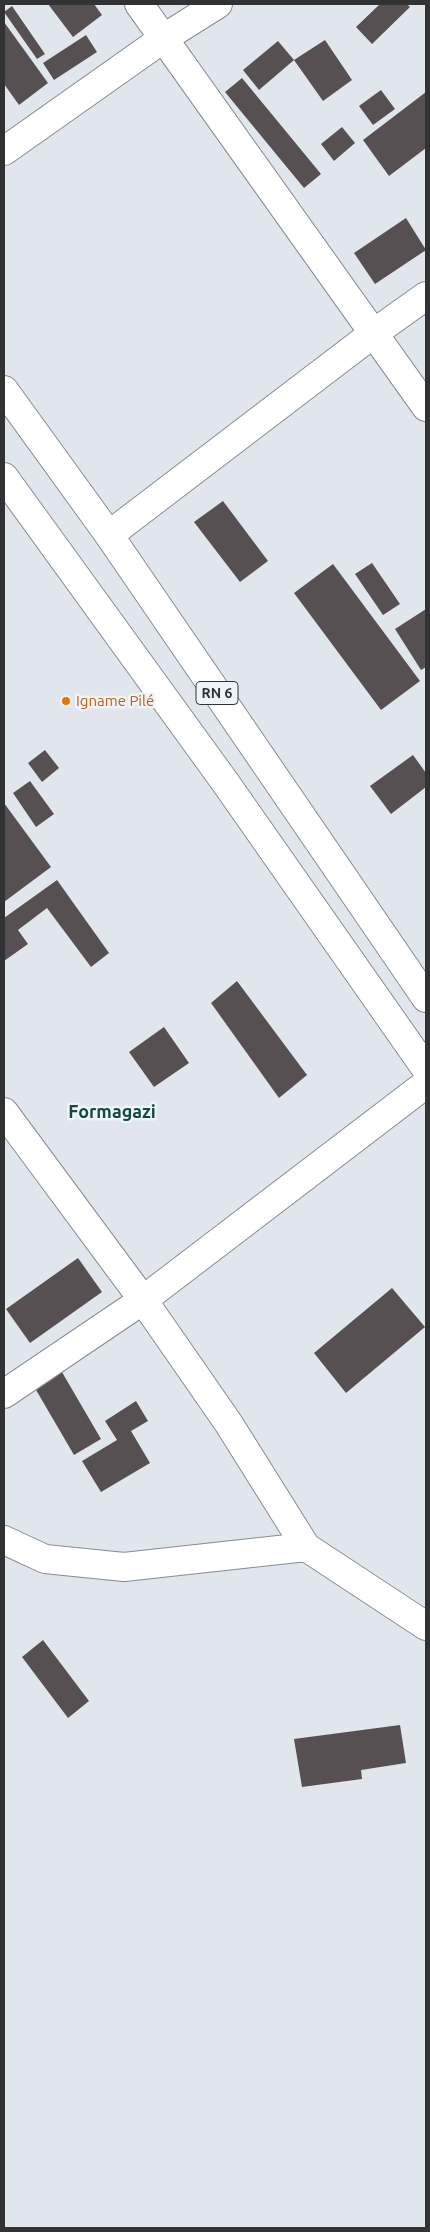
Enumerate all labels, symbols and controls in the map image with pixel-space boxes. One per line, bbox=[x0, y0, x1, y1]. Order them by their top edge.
road number: RN 6 bbox=[196, 681, 238, 704]
place label: Igname Pilé bbox=[76, 692, 154, 710]
marker: Igname Pilé bbox=[60, 695, 72, 707]
district label: Formagazi bbox=[68, 1101, 156, 1123]

